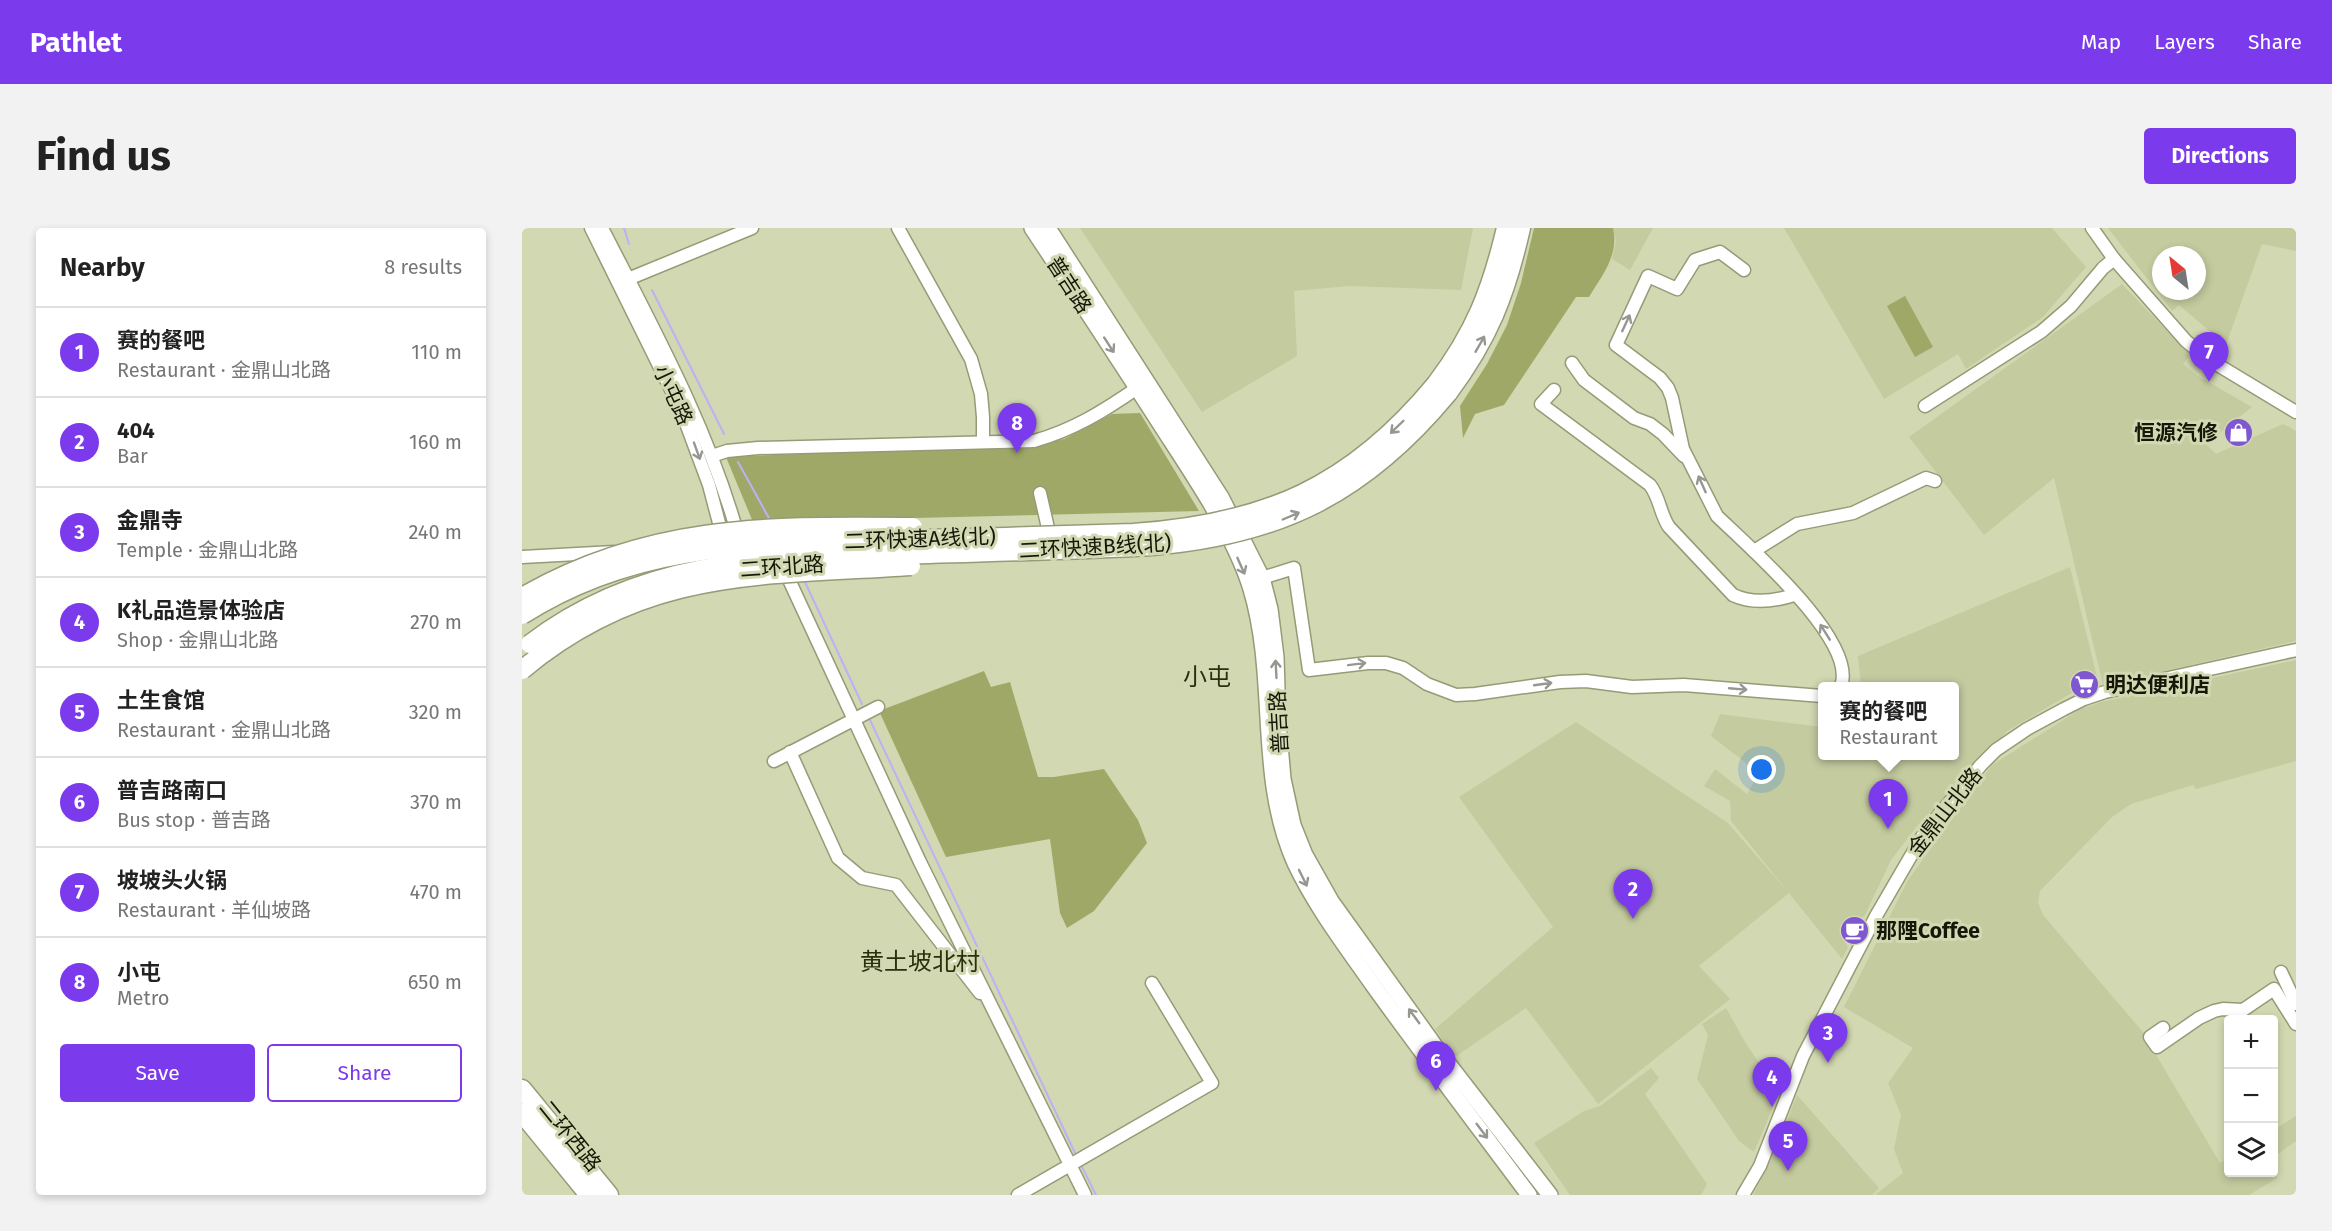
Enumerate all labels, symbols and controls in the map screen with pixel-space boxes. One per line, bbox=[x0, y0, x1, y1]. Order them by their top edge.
text: Pathlet bbox=[30, 26, 122, 59]
text: Map bbox=[2081, 29, 2121, 55]
text: Layers bbox=[2154, 29, 2215, 55]
text: Share bbox=[2248, 29, 2302, 55]
button: Directions bbox=[2144, 128, 2296, 184]
text: Find us bbox=[36, 131, 171, 181]
north arrow bbox=[2152, 246, 2206, 300]
text: Nearby bbox=[60, 252, 145, 283]
street label: 普吉路 bbox=[1041, 252, 1097, 318]
text: 8 results bbox=[384, 255, 462, 279]
one-way arrow bbox=[1620, 315, 1632, 333]
text: 赛的餐吧 bbox=[117, 327, 205, 354]
pin: 7 bbox=[2190, 332, 2228, 382]
one-way arrow bbox=[1475, 336, 1486, 354]
one-way arrow bbox=[1103, 337, 1115, 353]
text: 1 bbox=[75, 340, 84, 364]
text: 110 m bbox=[411, 340, 462, 364]
text: Restaurant · 金鼎山北路 bbox=[117, 358, 331, 382]
street label: 小屯路 bbox=[648, 361, 698, 429]
pin: 8 bbox=[998, 404, 1036, 453]
text: 404 bbox=[117, 417, 155, 444]
shop icon: 恒源汽修 bbox=[2223, 417, 2255, 449]
one-way arrow bbox=[1389, 420, 1404, 434]
place label: 恒源汽修 bbox=[2134, 420, 2218, 446]
text: 2 bbox=[74, 430, 85, 454]
text: 160 m bbox=[409, 430, 462, 454]
one-way arrow bbox=[692, 442, 703, 460]
text: Bar bbox=[117, 444, 148, 468]
one-way arrow bbox=[1696, 476, 1707, 494]
text: 金鼎寺 bbox=[117, 507, 183, 534]
one-way arrow bbox=[1281, 510, 1300, 521]
text: 3 bbox=[74, 520, 85, 544]
text: 240 m bbox=[408, 520, 462, 544]
street label: 二环快速A线(北) bbox=[844, 523, 996, 555]
street label: 二环快速B线(北) bbox=[1018, 530, 1172, 564]
text: Temple · 金鼎山北路 bbox=[117, 538, 298, 562]
street label: 二环北路 bbox=[739, 551, 825, 583]
one-way arrow bbox=[1236, 557, 1248, 575]
text: K礼品造景体验店 bbox=[117, 597, 285, 624]
text: 4 bbox=[74, 610, 85, 634]
text: 270 m bbox=[410, 610, 462, 634]
one-way arrow bbox=[1819, 624, 1832, 641]
text: Shop · 金鼎山北路 bbox=[117, 628, 279, 652]
one-way arrow bbox=[1347, 658, 1366, 669]
one-way arrow bbox=[1271, 660, 1282, 680]
district label: 小屯 bbox=[1183, 663, 1231, 691]
supermarket icon: 明达便利店 bbox=[2068, 669, 2100, 701]
place label: 明达便利店 bbox=[2105, 672, 2210, 698]
one-way arrow bbox=[1533, 679, 1553, 690]
popup bbox=[1818, 682, 1959, 760]
one-way arrow bbox=[1727, 684, 1747, 695]
text: 土生食馆 bbox=[117, 687, 205, 714]
street label: 普吉路 bbox=[1264, 690, 1294, 754]
text: 赛的餐吧 bbox=[1839, 698, 1927, 725]
text: 5 bbox=[74, 700, 85, 724]
text: 320 m bbox=[409, 700, 462, 724]
text: Restaurant · 金鼎山北路 bbox=[117, 718, 331, 742]
text: Restaurant bbox=[1839, 725, 1938, 749]
your location bbox=[1747, 755, 1776, 784]
street label: 金鼎山北路 bbox=[1902, 763, 1988, 861]
text: 普吉路南口 bbox=[117, 777, 227, 804]
pin: 1 bbox=[1868, 780, 1908, 829]
text: 6 bbox=[74, 790, 85, 814]
text: 370 m bbox=[410, 790, 462, 814]
text: Bus stop · 普吉路 bbox=[117, 808, 271, 832]
text: 坡坡头火锅 bbox=[117, 867, 227, 894]
one-way arrow bbox=[1298, 869, 1309, 887]
pin: 2 bbox=[1614, 870, 1652, 919]
text: 7 bbox=[75, 880, 84, 904]
text: 470 m bbox=[410, 880, 462, 904]
text: Restaurant · 羊仙坡路 bbox=[117, 898, 311, 922]
cafe icon: 那䧉Coffee bbox=[1839, 915, 1871, 947]
place label: 那䧉Coffee bbox=[1876, 918, 1980, 944]
district label: 黄土坡北村 bbox=[860, 948, 980, 976]
text: 小屯 bbox=[117, 959, 161, 986]
text: 8 bbox=[74, 970, 85, 994]
text: 650 m bbox=[408, 970, 462, 994]
text: Metro bbox=[117, 986, 169, 1010]
one-way arrow bbox=[1408, 1009, 1420, 1025]
pin: 3 bbox=[1808, 1014, 1848, 1063]
map controls bbox=[2224, 1015, 2278, 1177]
button: + bbox=[2224, 1015, 2278, 1069]
pin: 6 bbox=[1416, 1042, 1456, 1091]
button: Save bbox=[60, 1044, 255, 1102]
button: Share bbox=[267, 1044, 462, 1102]
pin: 4 bbox=[1752, 1058, 1792, 1107]
button: − bbox=[2224, 1069, 2278, 1123]
street label: 二环西路 bbox=[533, 1095, 607, 1177]
one-way arrow bbox=[1475, 1122, 1488, 1138]
pin: 5 bbox=[1768, 1122, 1808, 1171]
button: layers bbox=[2224, 1123, 2278, 1177]

